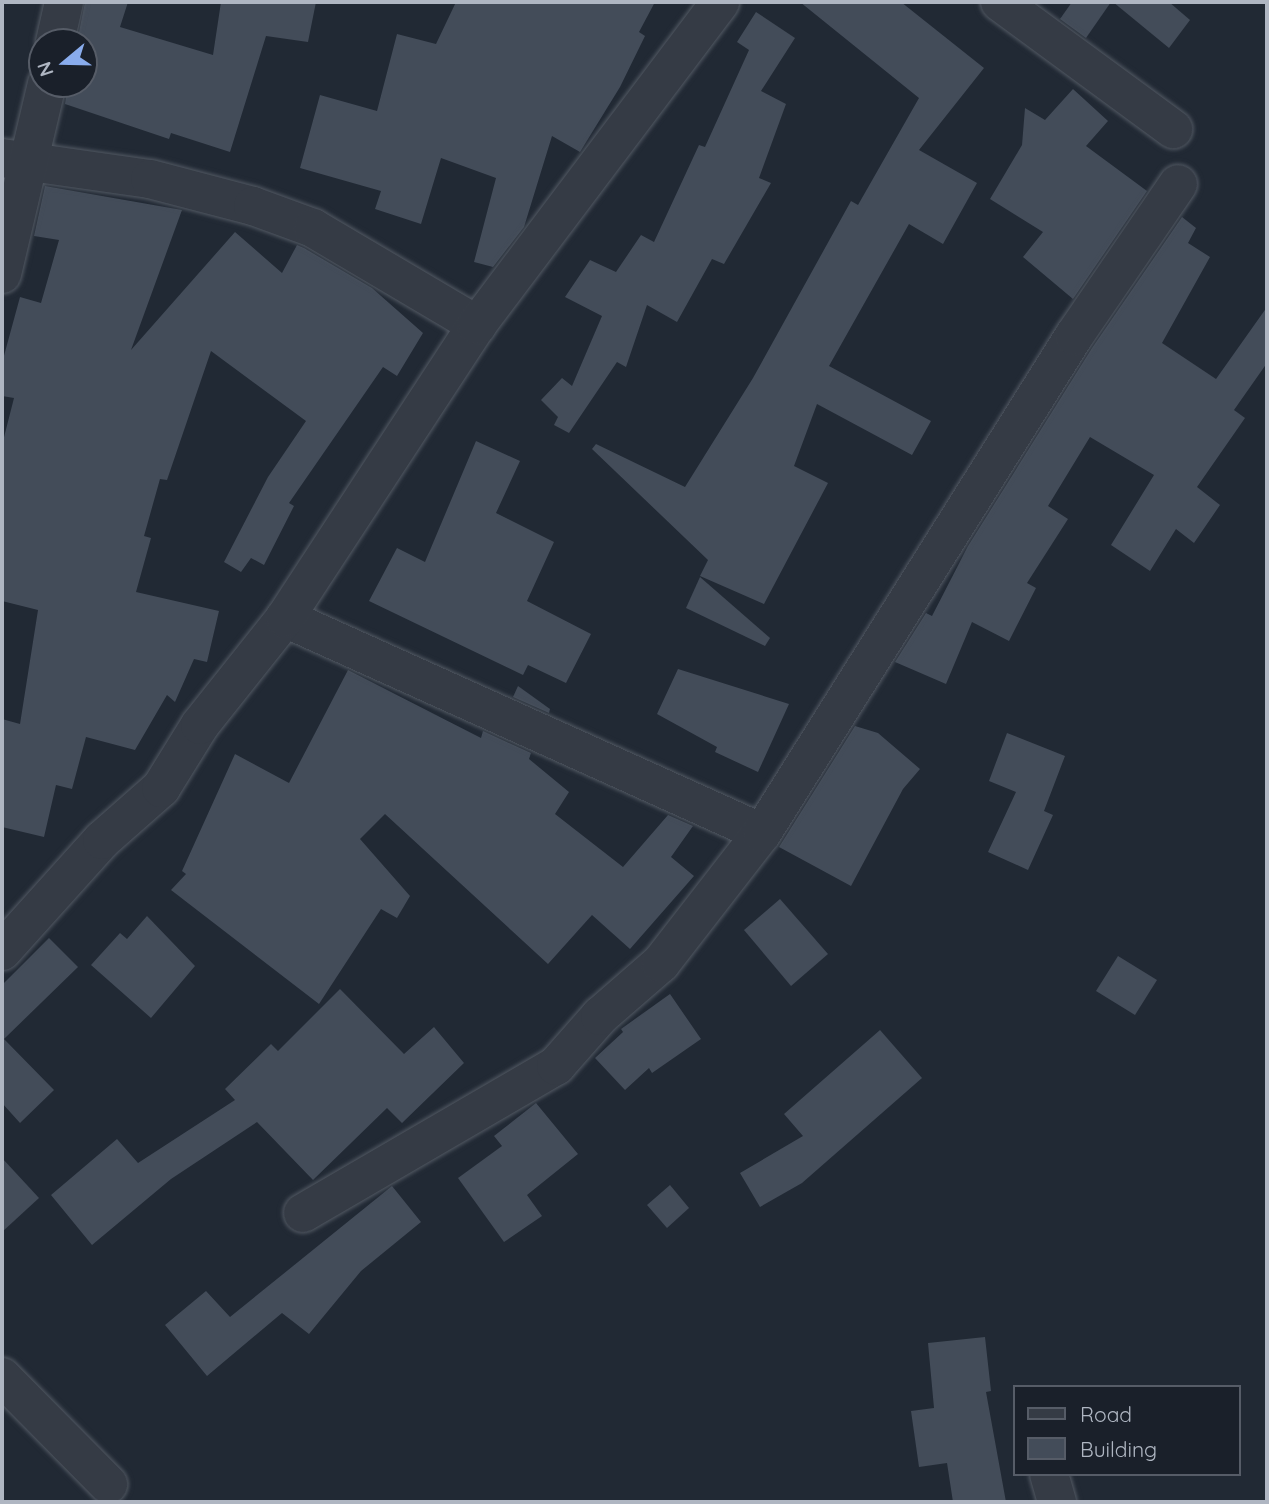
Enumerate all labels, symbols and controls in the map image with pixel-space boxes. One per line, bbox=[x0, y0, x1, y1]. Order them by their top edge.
north arrow bbox=[28, 28, 98, 98]
text: N bbox=[31, 59, 59, 80]
legend bbox=[1014, 1385, 1241, 1476]
text: Road bbox=[1080, 1401, 1132, 1427]
text: Building bbox=[1080, 1436, 1157, 1462]

